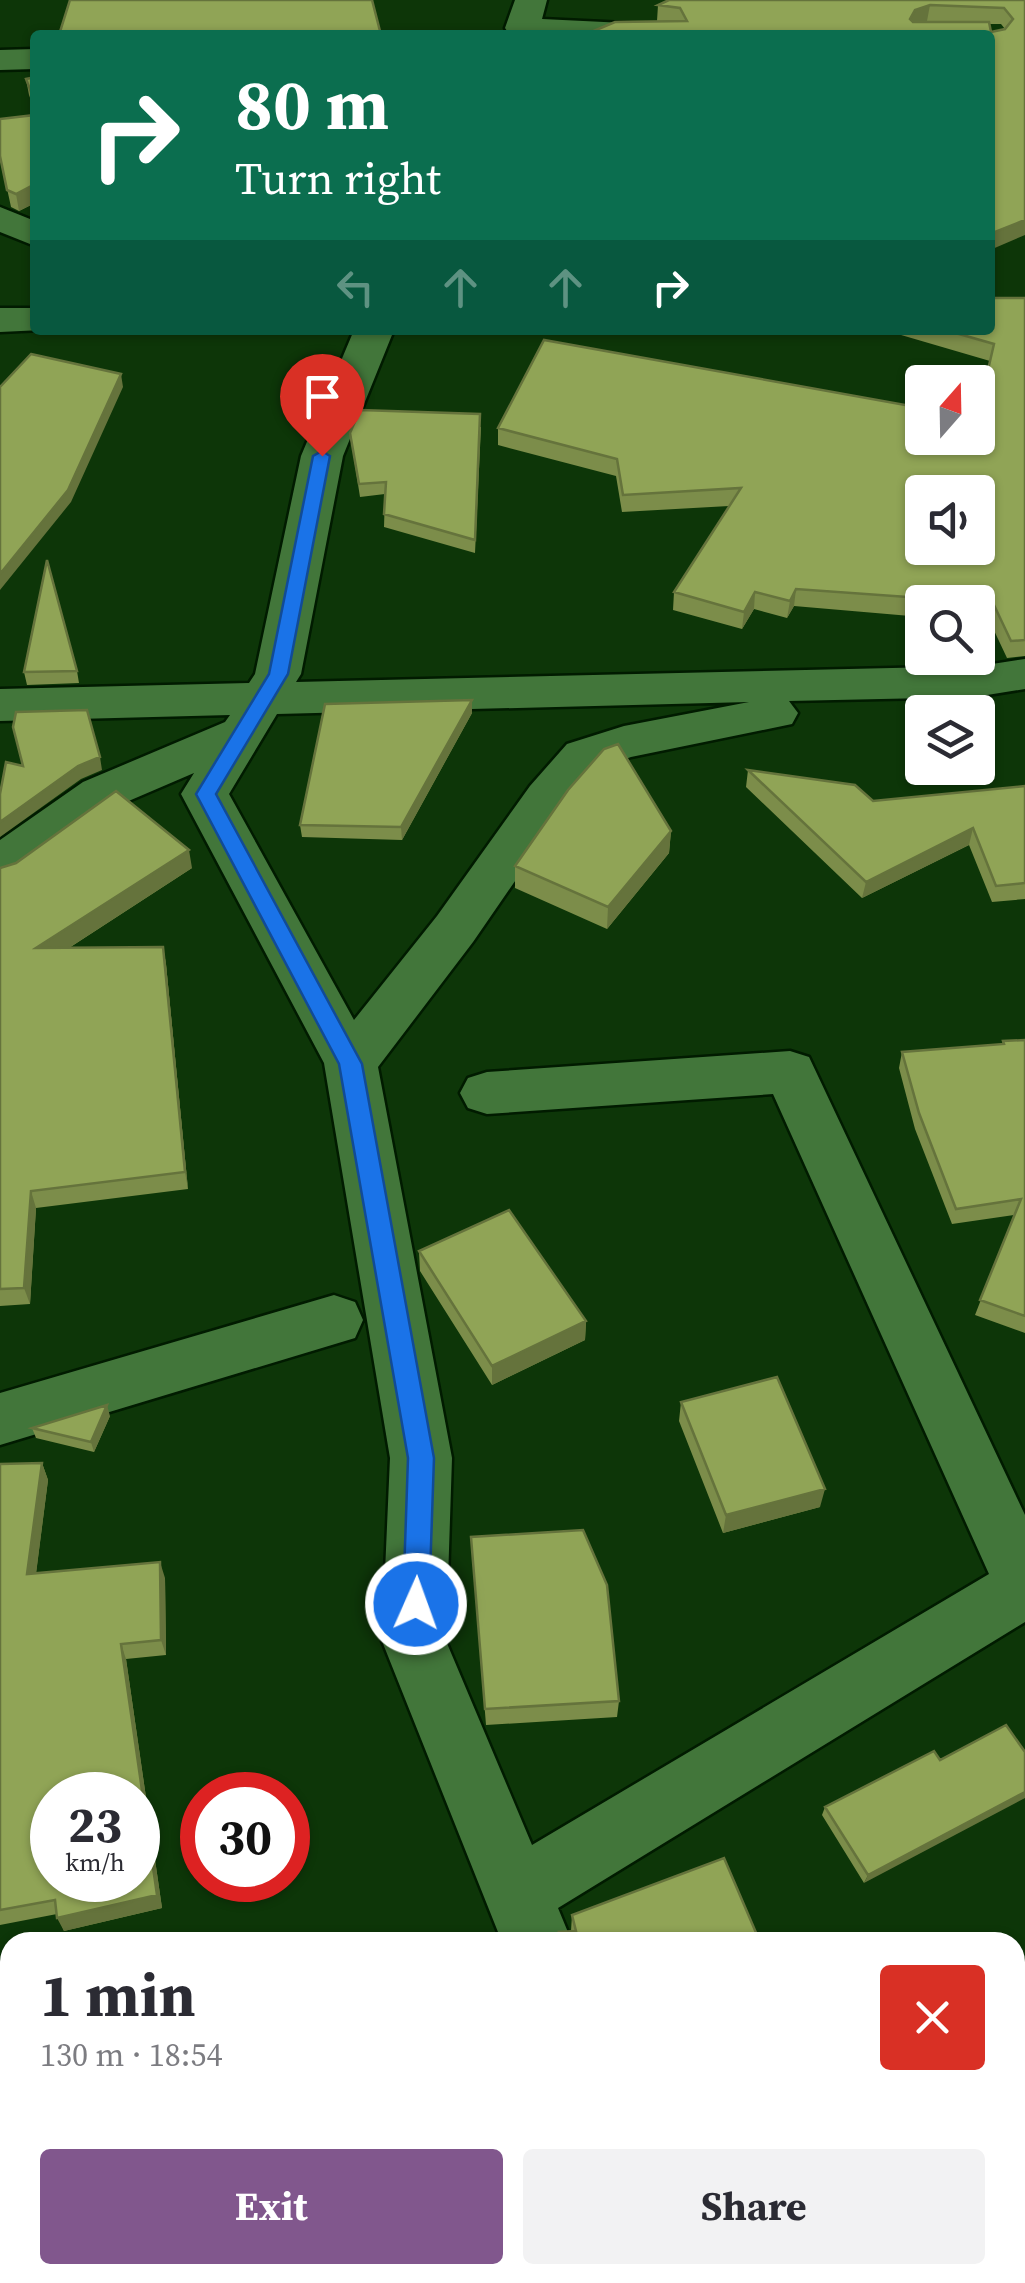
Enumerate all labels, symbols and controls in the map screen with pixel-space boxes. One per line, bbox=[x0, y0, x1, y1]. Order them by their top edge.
text: 80 m bbox=[235, 56, 389, 152]
icon: right bbox=[70, 70, 200, 200]
text: Turn right bbox=[235, 147, 441, 209]
icon: left bbox=[328, 260, 383, 315]
icon: ahead bbox=[433, 260, 488, 315]
icon: ahead bbox=[538, 260, 593, 315]
icon: right bbox=[643, 260, 698, 315]
pin bbox=[280, 354, 365, 457]
north arrow bbox=[905, 365, 995, 455]
map controls bbox=[905, 365, 995, 785]
icon: arrive bbox=[295, 369, 350, 424]
button: sound bbox=[905, 475, 995, 565]
button: search bbox=[905, 585, 995, 675]
button: layers bbox=[905, 695, 995, 785]
position arrow bbox=[364, 1552, 468, 1656]
speed limit sign: 30 bbox=[180, 1772, 310, 1902]
text: 23 bbox=[68, 1790, 122, 1859]
text: km/h bbox=[65, 1845, 125, 1879]
text: 1 min bbox=[40, 1954, 196, 2036]
button: close bbox=[880, 1965, 985, 2070]
text: 130 m · 18:54 bbox=[40, 2033, 222, 2077]
button: Exit bbox=[40, 2149, 503, 2264]
button: Share bbox=[523, 2149, 985, 2264]

